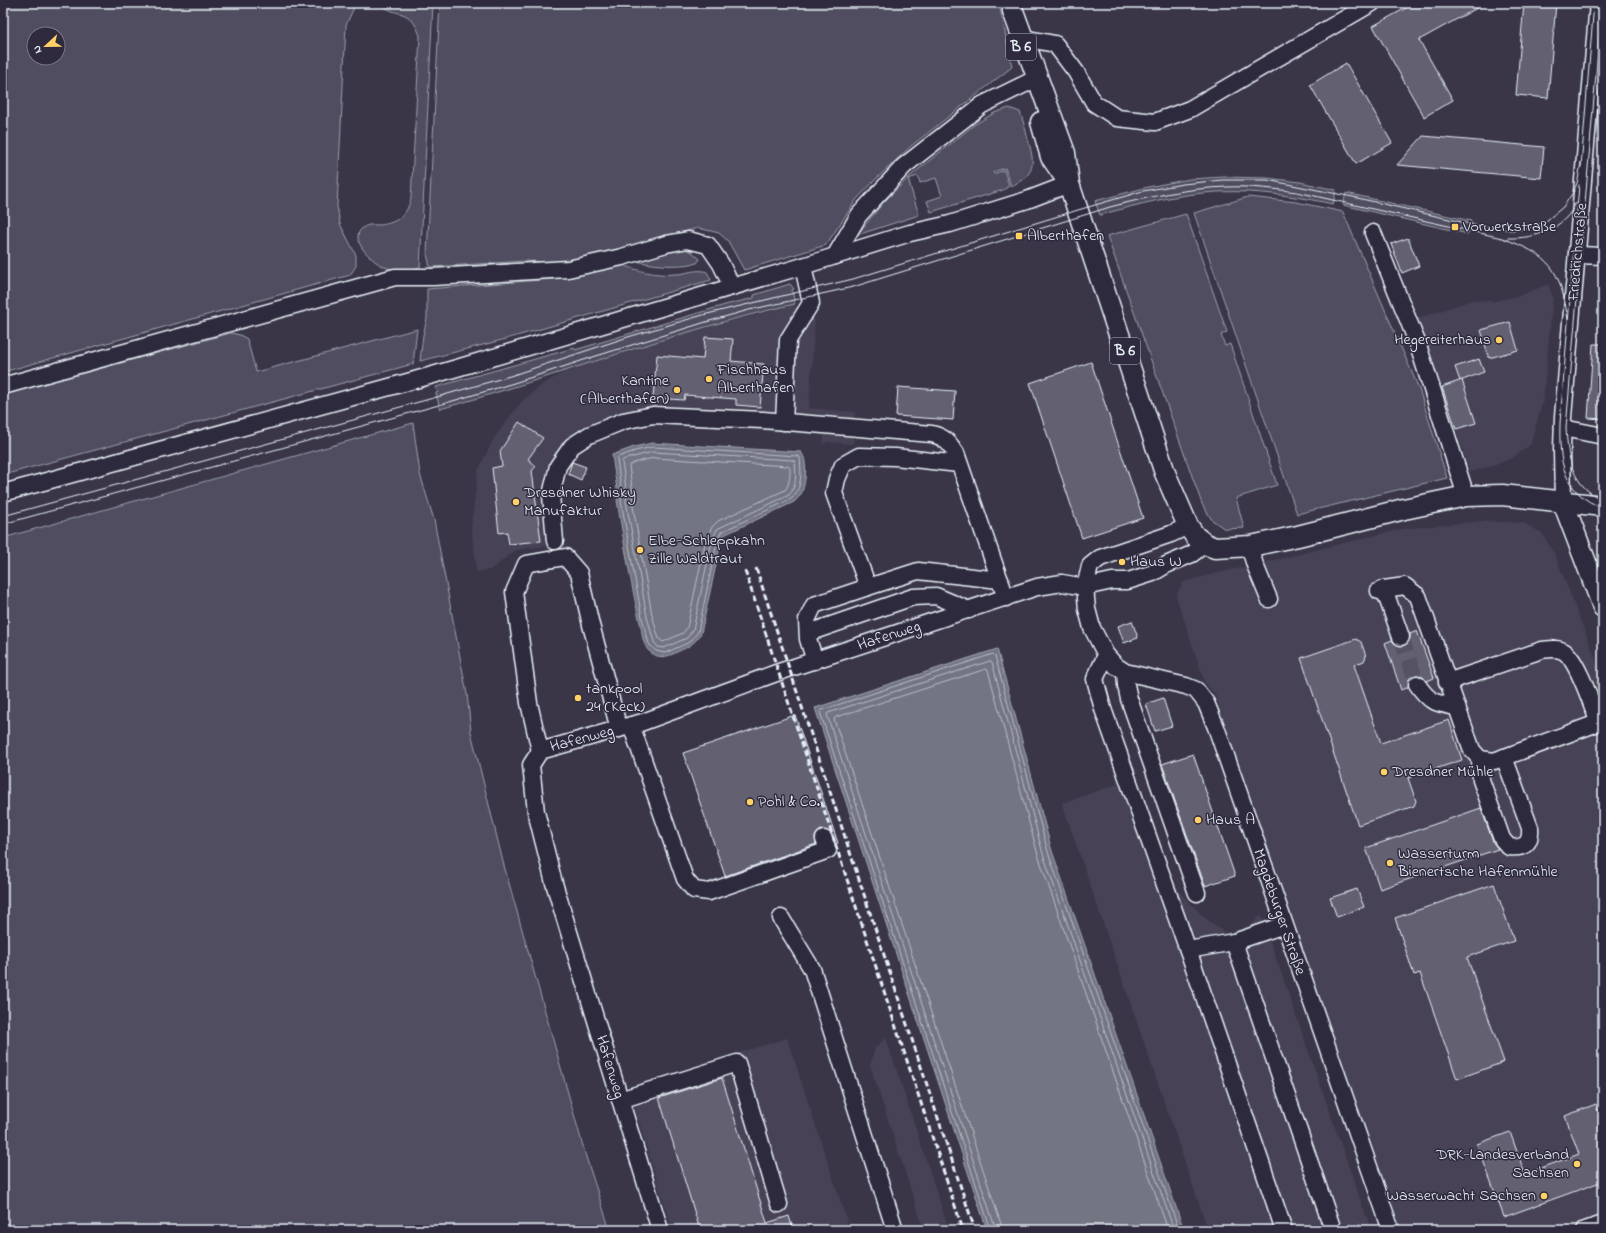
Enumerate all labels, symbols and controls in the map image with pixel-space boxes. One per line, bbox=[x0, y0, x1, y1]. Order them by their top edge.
north arrow bbox=[26, 26, 66, 66]
road number: B 6 bbox=[1006, 34, 1036, 60]
text: N bbox=[29, 43, 46, 56]
street label: Friedrichstraße bbox=[1562, 201, 1594, 303]
place label: Vorwerkstraße bbox=[1462, 215, 1557, 239]
marker: Vorwerkstraße bbox=[1450, 222, 1460, 232]
place label: Alberthafen bbox=[1027, 224, 1104, 248]
marker: Alberthafen bbox=[1014, 231, 1024, 241]
place label: Hegereiterhaus bbox=[1394, 328, 1491, 352]
marker: Hegereiterhaus bbox=[1494, 335, 1504, 345]
road number: B 6 bbox=[1110, 338, 1140, 364]
place label: Fischhaus Alberthafen bbox=[716, 358, 794, 400]
place label: Kantine (Alberthafen) bbox=[580, 369, 670, 411]
marker: Fischhaus Alberthafen bbox=[704, 374, 714, 384]
marker: Kantine (Alberthafen) bbox=[672, 385, 682, 395]
place label: Dresdner Whisky Manufaktur bbox=[523, 481, 636, 523]
marker: Dresdner Whisky Manufaktur bbox=[511, 497, 521, 507]
place label: Elbe-Schleppkahn Zille Waldtraut bbox=[648, 529, 765, 571]
marker: Elbe-Schleppkahn Zille Waldtraut bbox=[635, 545, 645, 555]
place label: Haus W bbox=[1130, 550, 1182, 574]
marker: Haus W bbox=[1117, 557, 1127, 567]
street label: Hafenweg bbox=[854, 615, 924, 657]
place label: tankpool 24 (Keck) bbox=[586, 677, 645, 719]
marker: tankpool 24 (Keck) bbox=[573, 693, 583, 703]
street label: Hafenweg bbox=[547, 719, 617, 759]
place label: Dresdner Mühle bbox=[1391, 760, 1494, 784]
marker: Dresdner Mühle bbox=[1379, 767, 1389, 777]
place label: Pohl & Co. bbox=[758, 790, 820, 814]
marker: Pohl & Co. bbox=[745, 797, 755, 807]
place label: Haus A bbox=[1206, 808, 1255, 832]
marker: Haus A bbox=[1193, 815, 1203, 825]
place label: Wasserturm Bienertsche Hafenmühle bbox=[1397, 842, 1558, 884]
street label: Magdeburger Straße bbox=[1246, 846, 1312, 979]
marker: Wasserturm Bienertsche Hafenmühle bbox=[1385, 858, 1395, 868]
street label: Hafenweg bbox=[589, 1032, 631, 1102]
place label: DRK-Landesverband Sachsen bbox=[1435, 1143, 1569, 1185]
marker: DRK-Landesverband Sachsen bbox=[1572, 1159, 1582, 1169]
place label: Wasserwacht Sachsen bbox=[1387, 1184, 1536, 1208]
marker: Wasserwacht Sachsen bbox=[1539, 1191, 1549, 1201]

